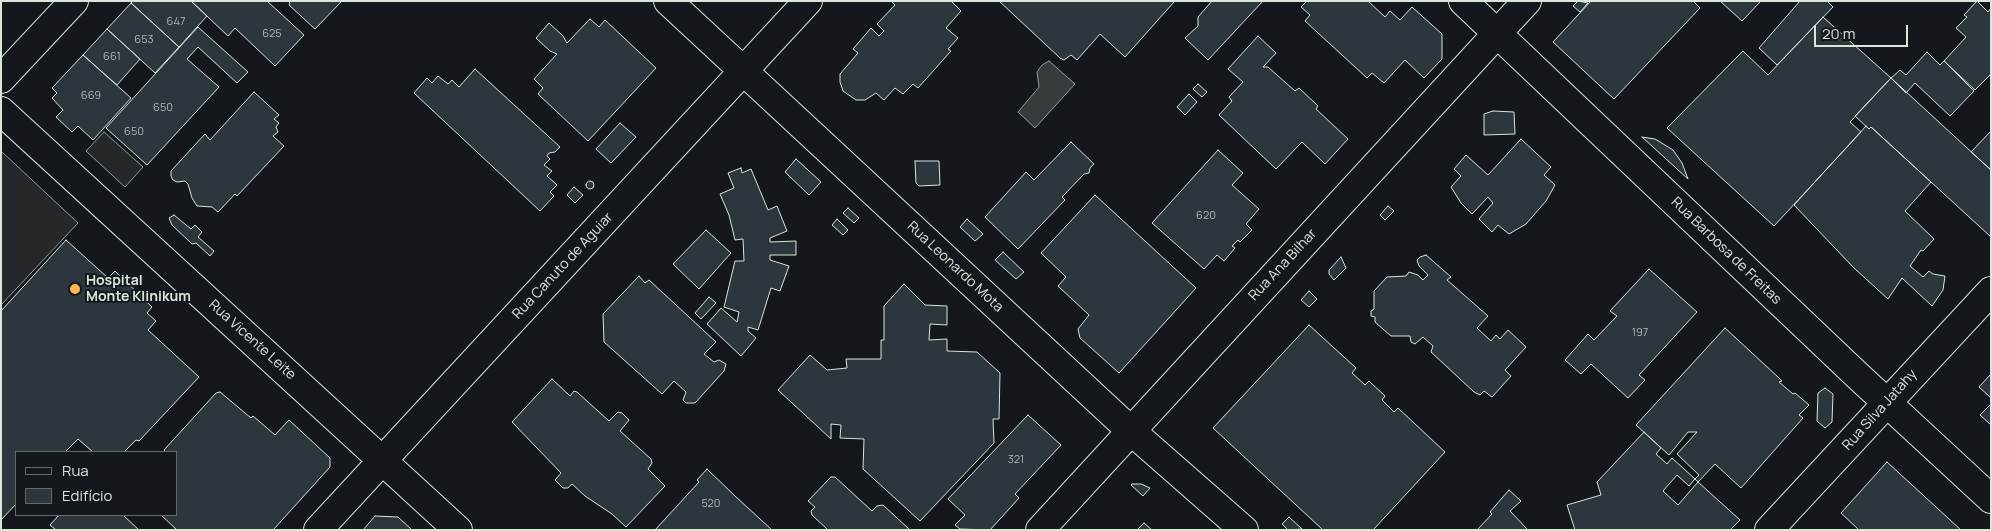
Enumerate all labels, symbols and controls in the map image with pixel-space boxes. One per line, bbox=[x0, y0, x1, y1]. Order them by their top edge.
house number: 647 bbox=[167, 15, 185, 29]
scale bar bbox=[1817, 15, 1911, 47]
text: 20 m bbox=[1822, 23, 1855, 44]
house number: 625 bbox=[262, 27, 282, 41]
house number: 653 bbox=[134, 33, 154, 47]
house number: 661 bbox=[103, 50, 121, 64]
house number: 669 bbox=[81, 89, 101, 103]
house number: 650 bbox=[153, 101, 173, 115]
house number: 650 bbox=[124, 125, 144, 139]
street label: Rua Barbosa de Freitas bbox=[1667, 194, 1785, 308]
street label: Rua Canuto de Aguiar bbox=[509, 209, 617, 323]
house number: 620 bbox=[1196, 209, 1216, 223]
street label: Rua Leonardo Mota bbox=[904, 218, 1006, 316]
street label: Rua Ana Bilhar bbox=[1246, 226, 1320, 304]
place label: Hospital Monte Klinikum bbox=[86, 273, 191, 306]
marker: Hospital Monte Klinikum bbox=[68, 282, 82, 296]
street label: Rua Vicente Leite bbox=[205, 296, 299, 384]
house number: 197 bbox=[1632, 326, 1648, 340]
street label: Rua Silva Jatahy bbox=[1839, 366, 1921, 454]
legend bbox=[15, 451, 178, 516]
house number: 321 bbox=[1008, 453, 1024, 467]
text: Rua bbox=[62, 460, 89, 481]
text: Edifício bbox=[62, 485, 112, 506]
house number: 520 bbox=[701, 497, 721, 511]

